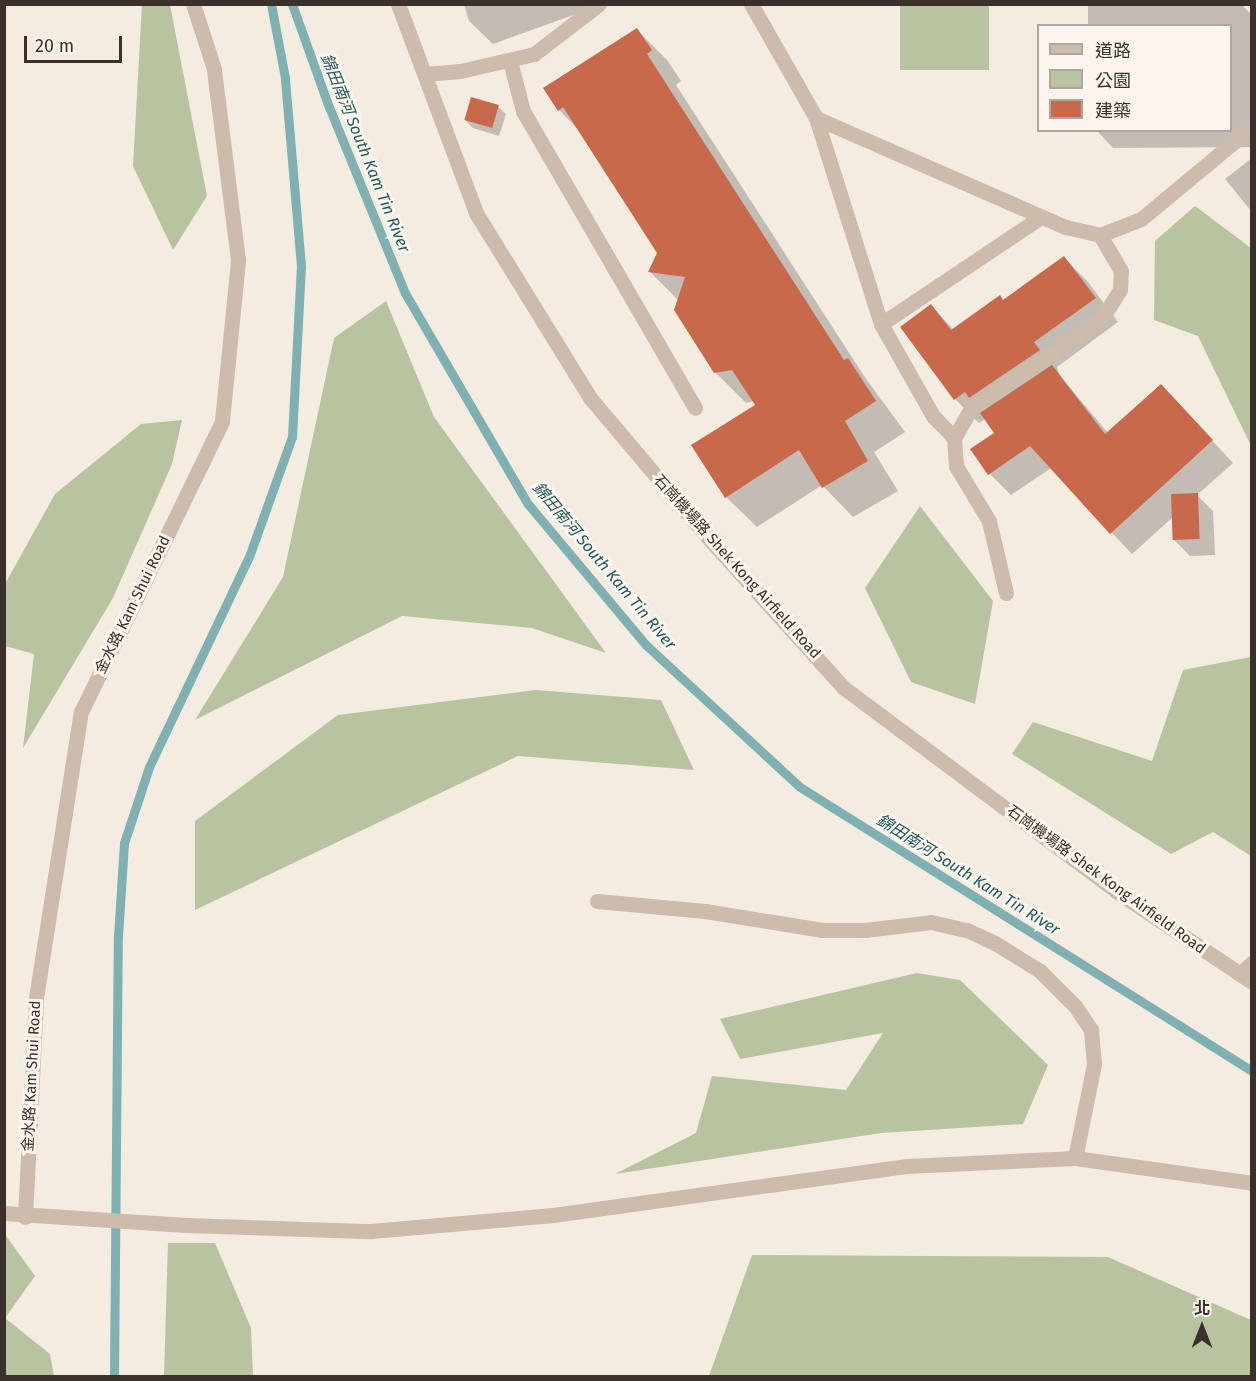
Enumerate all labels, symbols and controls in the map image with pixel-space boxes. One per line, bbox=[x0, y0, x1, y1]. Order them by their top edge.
scale bar bbox=[27, 24, 124, 62]
legend bbox=[1037, 24, 1232, 132]
text: 20 m bbox=[35, 35, 74, 57]
text: 道路 bbox=[1095, 40, 1131, 62]
water label: 錦田南河 South Kam Tin River bbox=[316, 51, 414, 255]
text: 公園 bbox=[1095, 70, 1131, 92]
text: 建築 bbox=[1095, 100, 1131, 122]
street label: 石崗機場路 Shek Kong Airfield Road bbox=[650, 471, 824, 663]
water label: 錦田南河 South Kam Tin River bbox=[528, 478, 680, 654]
street label: 金水路 Kam Shui Road bbox=[92, 533, 174, 677]
street label: 石崗機場路 Shek Kong Airfield Road bbox=[1003, 802, 1209, 958]
water label: 錦田南河 South Kam Tin River bbox=[873, 811, 1063, 939]
street label: 金水路 Kam Shui Road bbox=[19, 1000, 45, 1152]
north arrow bbox=[1172, 1297, 1232, 1357]
text: 北 bbox=[1194, 1299, 1210, 1318]

